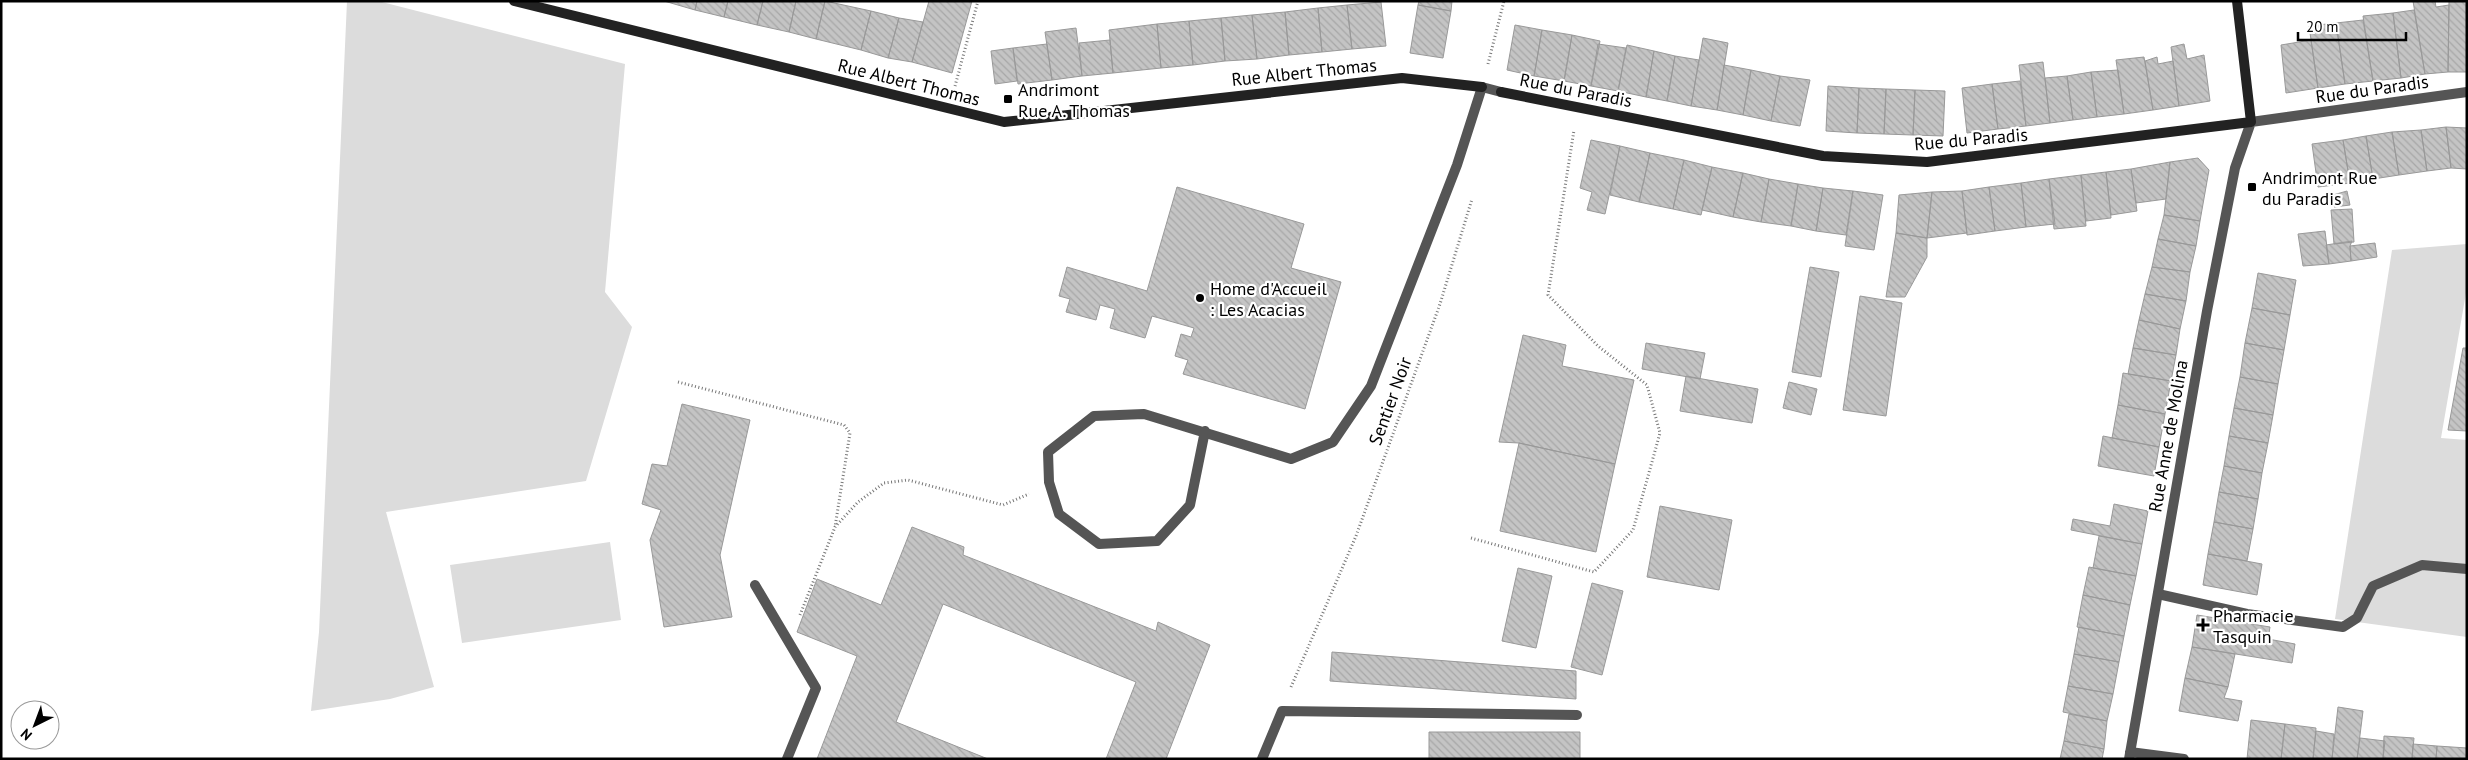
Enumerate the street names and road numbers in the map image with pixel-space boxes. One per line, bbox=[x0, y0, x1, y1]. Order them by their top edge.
street label: Rue Albert Thomas bbox=[835, 53, 983, 111]
street label: Rue Albert Thomas bbox=[1230, 53, 1378, 91]
street label: Rue du Paradis bbox=[1518, 68, 1634, 112]
street label: Rue du Paradis bbox=[2314, 70, 2430, 108]
street label: Rue du Paradis bbox=[1913, 123, 2029, 155]
street label: Sentier Noir bbox=[1363, 354, 1417, 448]
street label: Rue Anne de Molina bbox=[2143, 358, 2193, 514]

